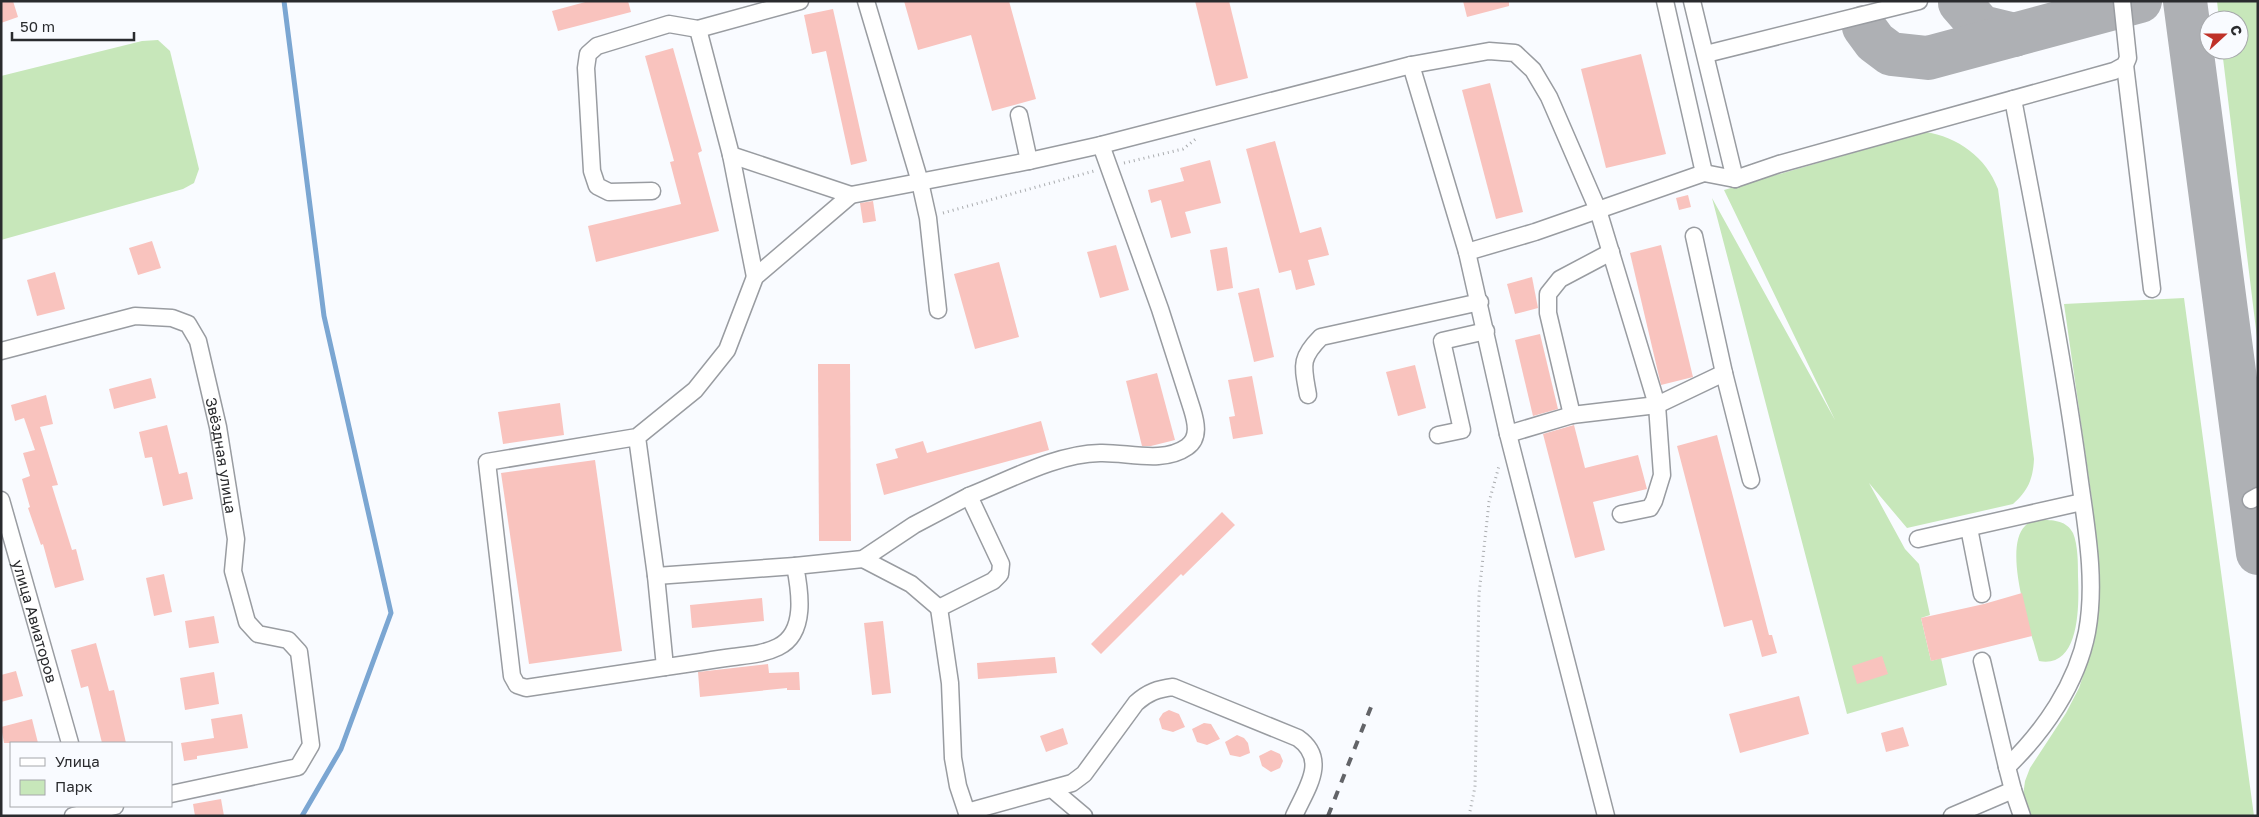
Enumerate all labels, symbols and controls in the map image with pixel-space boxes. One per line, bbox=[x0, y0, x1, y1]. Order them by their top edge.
scale bar bbox=[12, 10, 135, 42]
north arrow bbox=[2199, 10, 2249, 60]
text: 50 m bbox=[20, 17, 55, 35]
text: С bbox=[2227, 22, 2246, 38]
street label: Звёздная улица bbox=[202, 395, 241, 515]
street label: улица Авиаторов bbox=[9, 558, 61, 685]
legend bbox=[10, 742, 172, 807]
text: Улица bbox=[55, 752, 100, 770]
text: Парк bbox=[55, 777, 93, 795]

